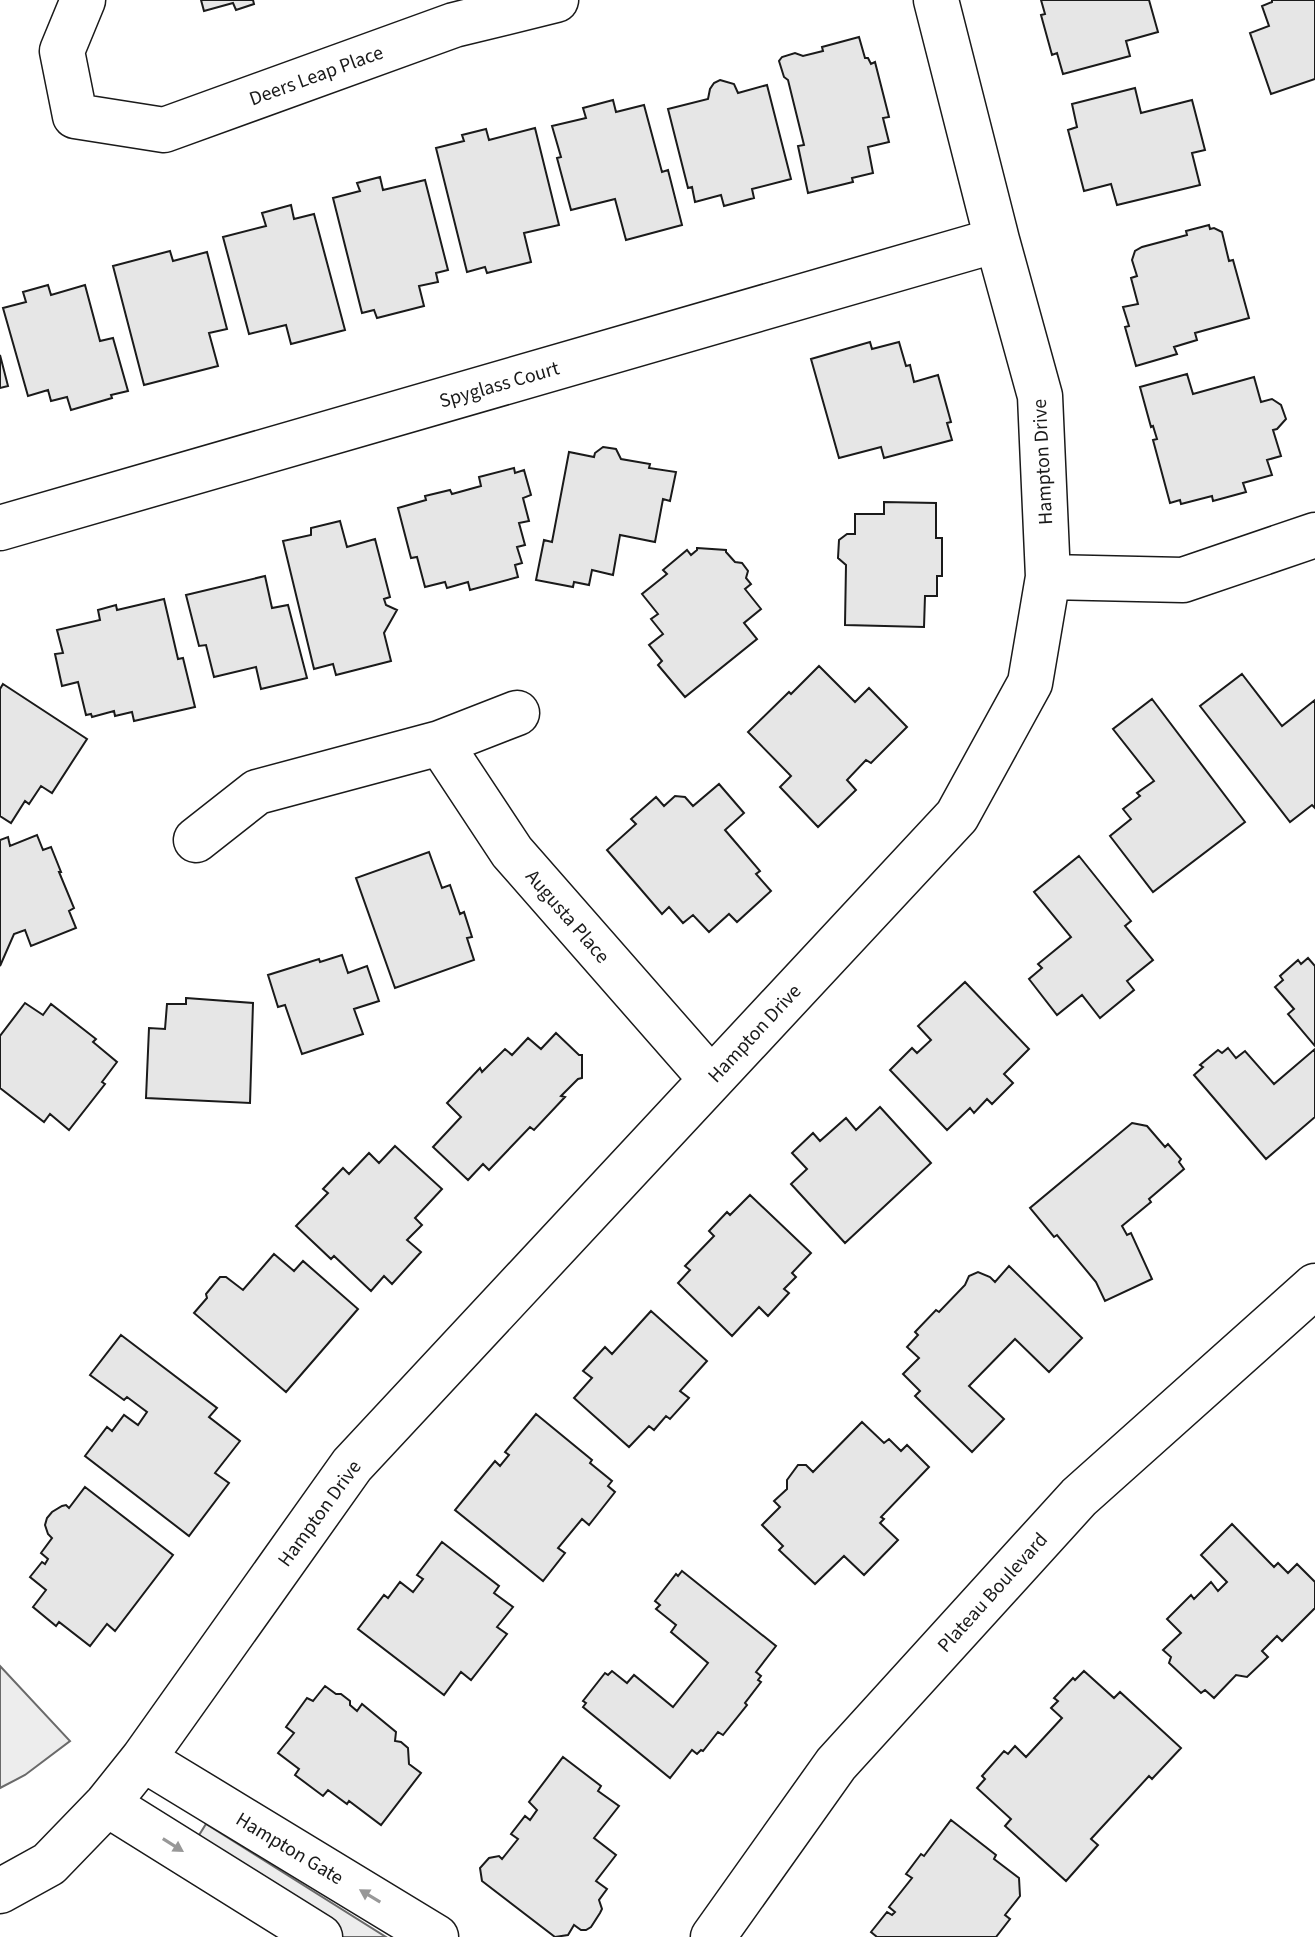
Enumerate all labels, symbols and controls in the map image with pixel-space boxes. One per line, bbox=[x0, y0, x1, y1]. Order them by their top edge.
street label: Deers Leap Place bbox=[245, 39, 387, 113]
street label: Spyglass Court bbox=[436, 354, 563, 415]
street label: Hampton Drive bbox=[1026, 398, 1060, 526]
street label: Augusta Place bbox=[519, 864, 616, 970]
street label: Hampton Drive bbox=[701, 978, 808, 1089]
street label: Hampton Drive bbox=[271, 1454, 368, 1573]
street label: Plateau Boulevard bbox=[931, 1527, 1054, 1659]
street label: Hampton Gate bbox=[230, 1806, 349, 1892]
one-way arrow bbox=[162, 1837, 184, 1851]
one-way arrow bbox=[359, 1890, 381, 1904]

